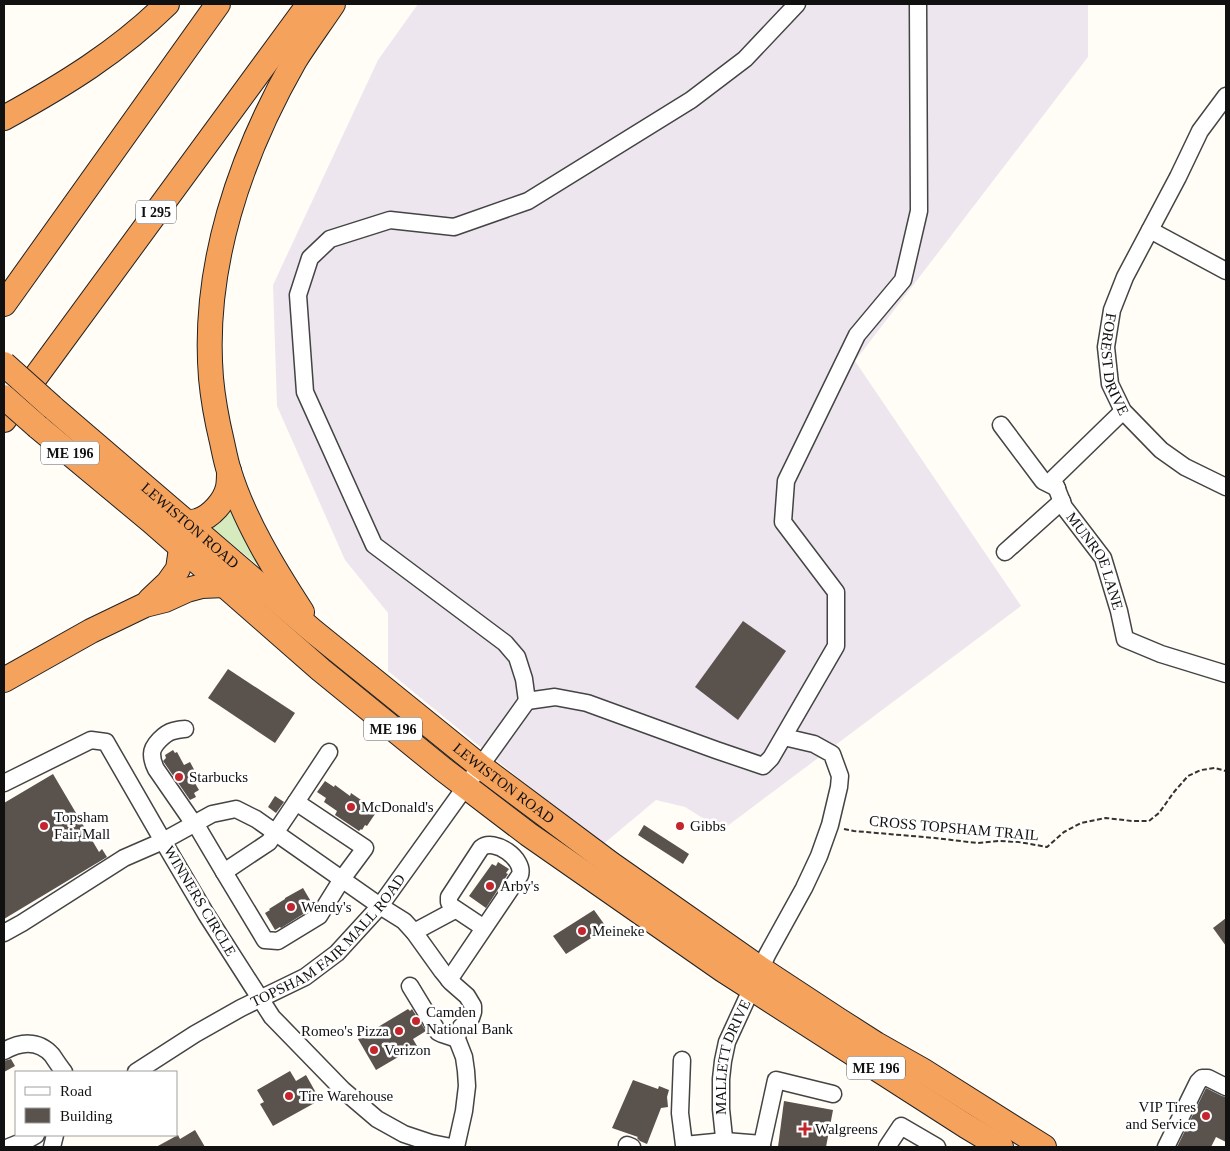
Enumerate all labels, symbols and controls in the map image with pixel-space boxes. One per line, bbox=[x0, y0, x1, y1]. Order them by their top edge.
road number: I 295 bbox=[136, 200, 176, 223]
street label: FOREST DRIVE bbox=[1097, 312, 1132, 418]
road number: ME 196 bbox=[41, 442, 99, 464]
street label: LEWISTON ROAD bbox=[138, 479, 242, 572]
street label: MUNROE LANE bbox=[1063, 509, 1126, 612]
road number: ME 196 bbox=[364, 718, 422, 741]
street label: LEWISTON ROAD bbox=[450, 740, 558, 827]
place label: Starbucks bbox=[189, 769, 248, 785]
marker: Starbucks bbox=[173, 771, 185, 783]
place label: McDonald's bbox=[361, 799, 434, 815]
marker: McDonald's bbox=[345, 801, 357, 813]
place label: Topsham Fair Mall bbox=[54, 809, 110, 842]
street label: CROSS TOPSHAM TRAIL bbox=[869, 813, 1039, 843]
place label: Gibbs bbox=[690, 818, 726, 834]
marker: Topsham Fair Mall bbox=[38, 820, 50, 832]
marker: Gibbs bbox=[674, 820, 686, 832]
street label: WINNERS CIRCLE bbox=[161, 843, 239, 959]
street label: TOPSHAM FAIR MALL ROAD bbox=[248, 871, 408, 1010]
place label: Arby's bbox=[500, 878, 540, 894]
marker: Arby's bbox=[484, 880, 496, 892]
place label: Wendy's bbox=[301, 899, 352, 915]
marker: Wendy's bbox=[285, 901, 297, 913]
place label: Meineke bbox=[592, 923, 645, 939]
marker: Meineke bbox=[576, 925, 588, 937]
street label: MALLETT DRIVE bbox=[713, 997, 753, 1115]
place label: Camden National Bank bbox=[426, 1004, 514, 1037]
marker: Camden National Bank bbox=[410, 1015, 422, 1027]
place label: Romeo's Pizza bbox=[301, 1023, 389, 1039]
marker: Romeo's Pizza bbox=[393, 1025, 405, 1037]
place label: Verizon bbox=[384, 1042, 431, 1058]
marker: Verizon bbox=[368, 1044, 380, 1056]
road number: ME 196 bbox=[847, 1056, 905, 1080]
legend bbox=[15, 1071, 178, 1136]
text: Road bbox=[60, 1083, 92, 1099]
place label: Tire Warehouse bbox=[299, 1088, 394, 1104]
marker: Tire Warehouse bbox=[283, 1090, 295, 1102]
place label: VIP Tires and Service bbox=[1126, 1099, 1196, 1132]
text: Building bbox=[60, 1108, 113, 1124]
marker: VIP Tires and Service bbox=[1200, 1110, 1212, 1122]
place label: Walgreens bbox=[815, 1121, 878, 1137]
marker: Walgreens bbox=[799, 1123, 811, 1135]

